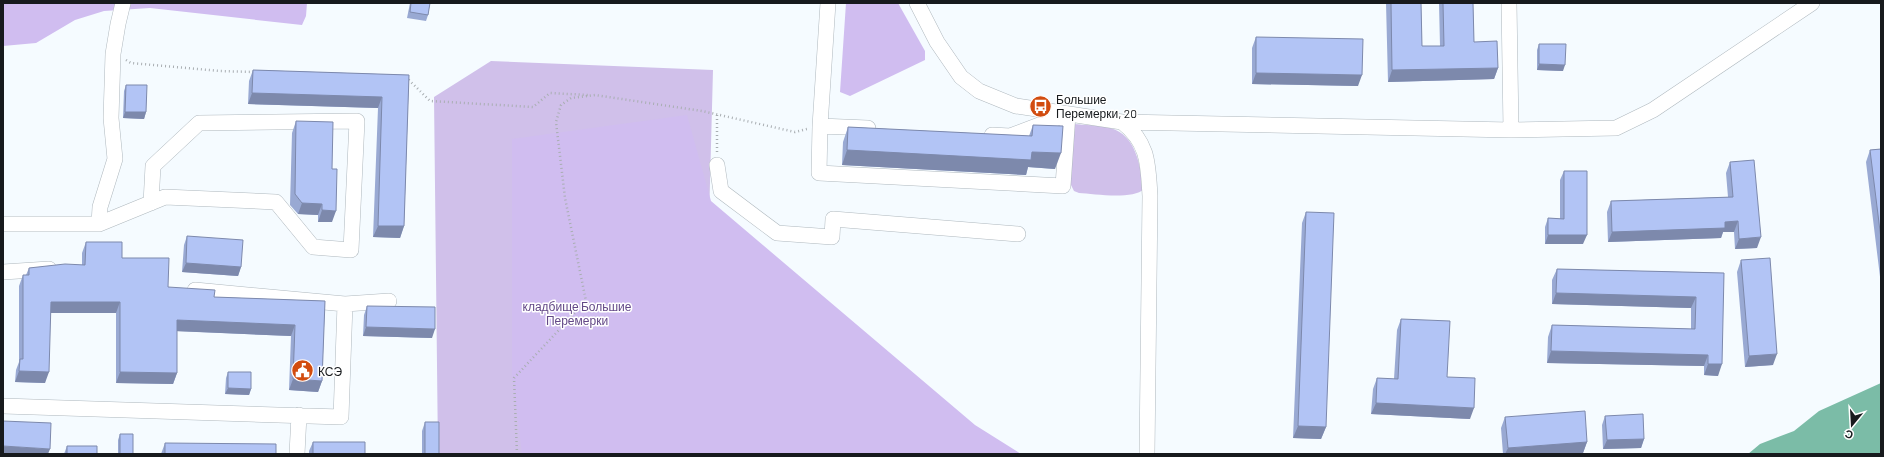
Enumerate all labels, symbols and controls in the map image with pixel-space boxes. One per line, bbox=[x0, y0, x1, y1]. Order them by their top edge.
place label: Большие Перемерки, 20 bbox=[1056, 92, 1137, 121]
bus stop icon: Большие Перемерки, 20 bbox=[1028, 93, 1054, 119]
park label: кладбище Большие Перемерки bbox=[523, 299, 632, 328]
public building icon: КСЭ bbox=[289, 358, 315, 384]
place label: КСЭ bbox=[318, 364, 342, 378]
north arrow bbox=[1832, 405, 1872, 445]
text: С bbox=[1843, 428, 1855, 442]

